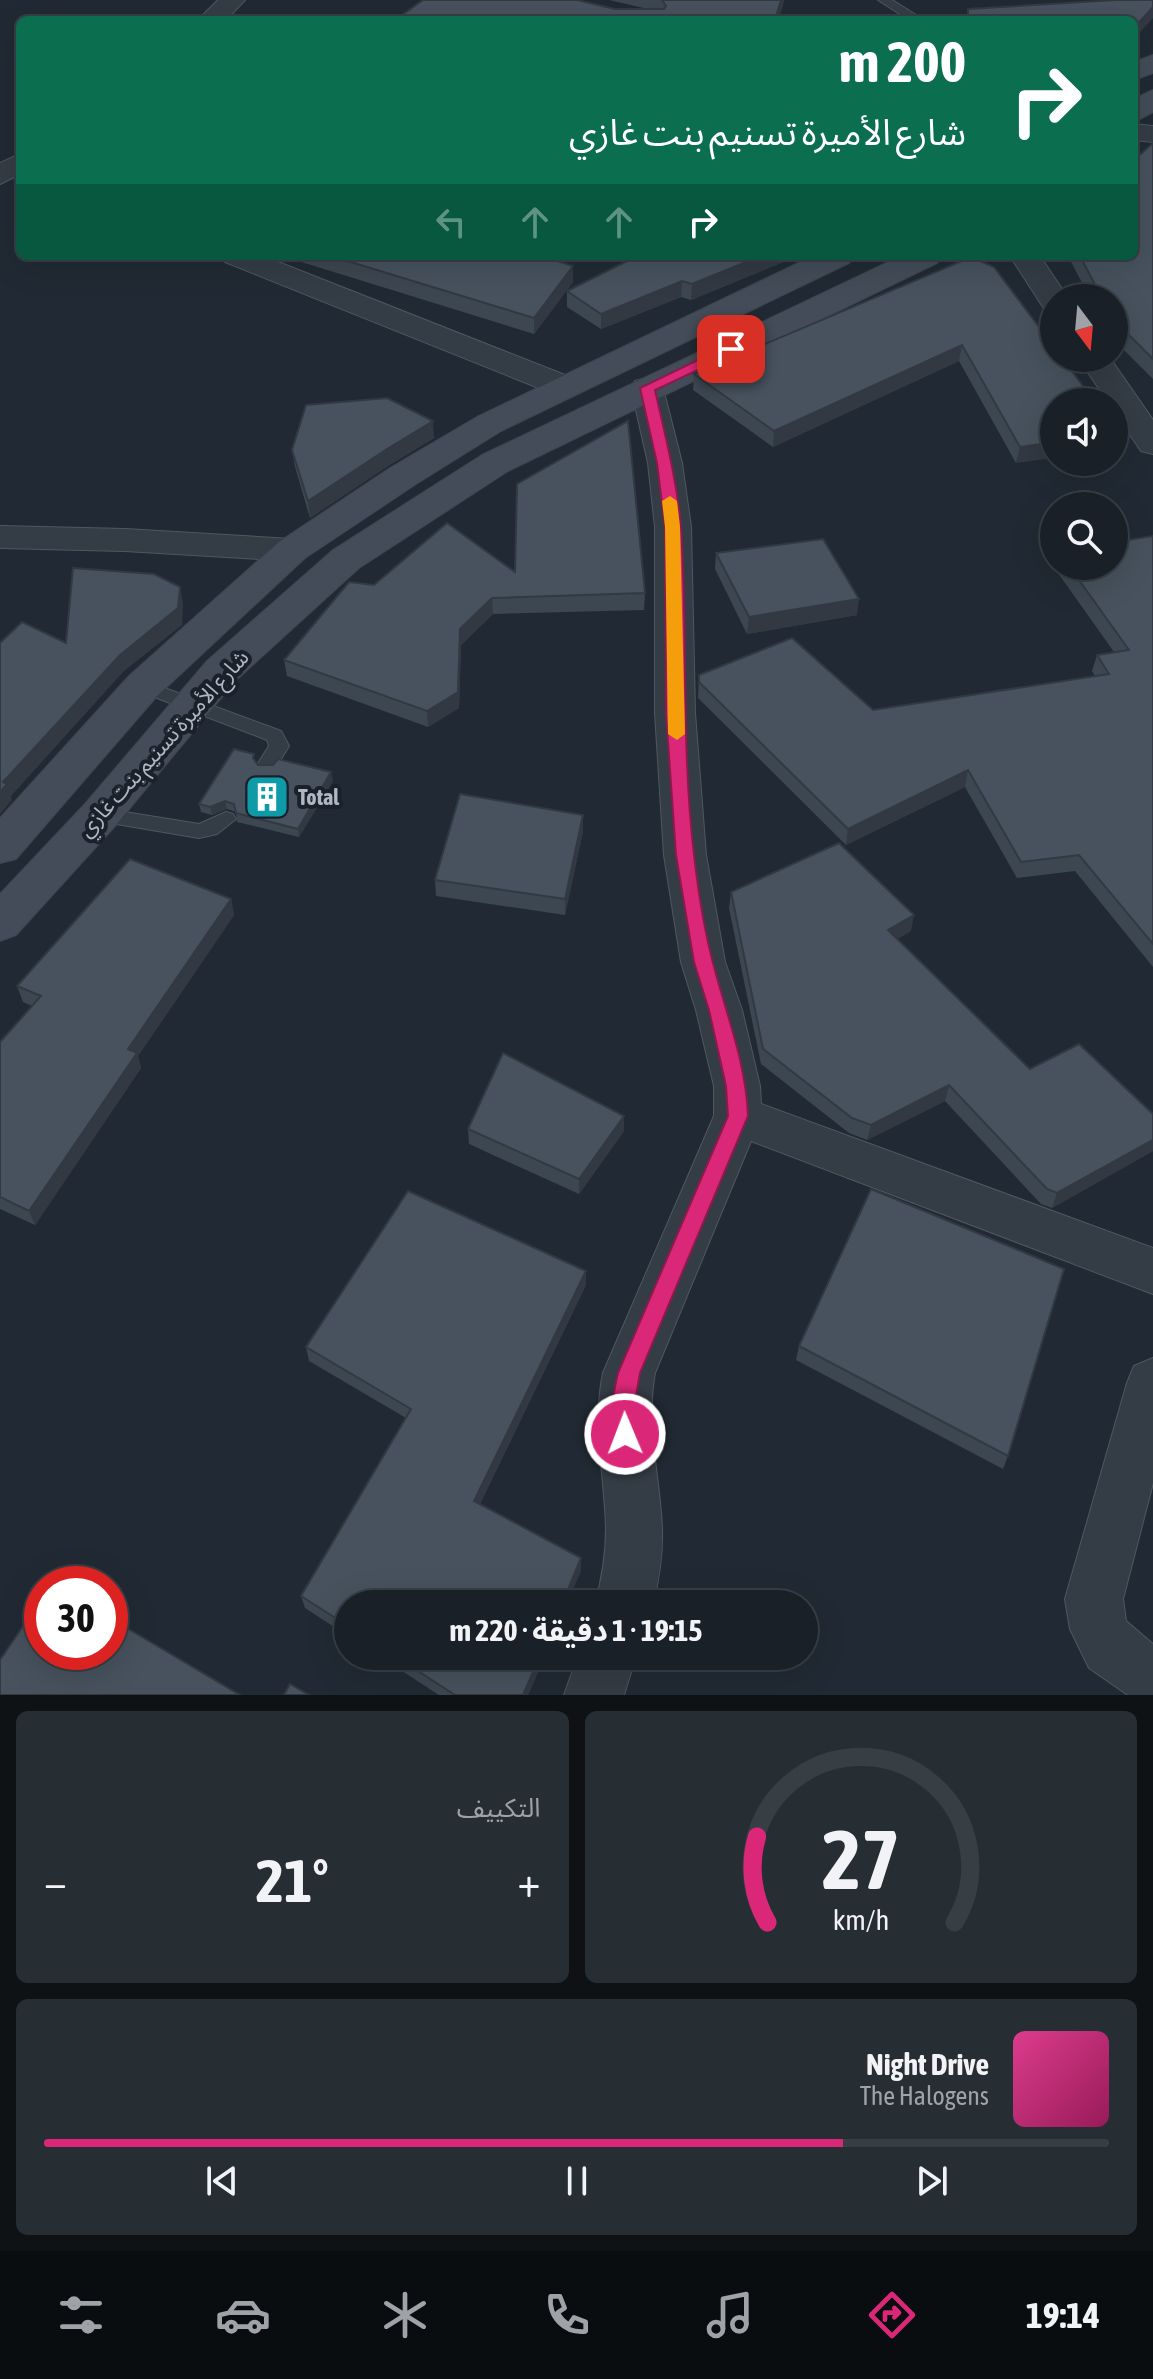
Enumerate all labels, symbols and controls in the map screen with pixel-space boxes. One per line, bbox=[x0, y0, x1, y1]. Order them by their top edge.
text: 200 m bbox=[839, 30, 966, 94]
icon: right bbox=[994, 48, 1098, 152]
text: شارع الأميرة تسنيم بنت غازي bbox=[569, 111, 966, 153]
icon: left bbox=[429, 200, 473, 244]
icon: ahead bbox=[513, 200, 557, 244]
icon: ahead bbox=[597, 200, 641, 244]
icon: right bbox=[681, 200, 725, 244]
north arrow bbox=[1040, 284, 1128, 372]
map controls bbox=[1040, 284, 1128, 580]
pin bbox=[697, 315, 765, 383]
icon: arrive bbox=[709, 327, 753, 371]
button: sound bbox=[1040, 388, 1128, 476]
button: search bbox=[1040, 492, 1128, 580]
street label: شارع الأميرة تسنيم بنت غازي bbox=[72, 644, 257, 845]
building icon: Total bbox=[243, 773, 291, 821]
place label: Total bbox=[298, 784, 340, 810]
position arrow bbox=[583, 1392, 667, 1476]
speed limit sign: 30 bbox=[24, 1566, 128, 1670]
text: 19:15 · 1 دقيقة · 220 m bbox=[450, 1613, 702, 1647]
text: التكييف bbox=[457, 1793, 541, 1823]
text: 27 bbox=[822, 1811, 900, 1907]
text: 21° bbox=[256, 1846, 329, 1915]
text: − bbox=[44, 1856, 67, 1906]
text: + bbox=[518, 1856, 541, 1906]
text: km/h bbox=[832, 1903, 889, 1936]
text: Night Drive bbox=[866, 2047, 989, 2081]
text: The Halogens bbox=[860, 2081, 989, 2111]
icon: previous bbox=[200, 2159, 244, 2203]
icon: pause bbox=[555, 2159, 599, 2203]
icon: next bbox=[910, 2159, 954, 2203]
icon: filters bbox=[53, 2287, 109, 2343]
icon: car bbox=[215, 2287, 271, 2343]
icon: climate bbox=[377, 2287, 433, 2343]
icon: phone bbox=[539, 2287, 595, 2343]
icon: music bbox=[702, 2287, 758, 2343]
icon: directions bbox=[864, 2287, 920, 2343]
text: 19:14 bbox=[1026, 2294, 1100, 2336]

